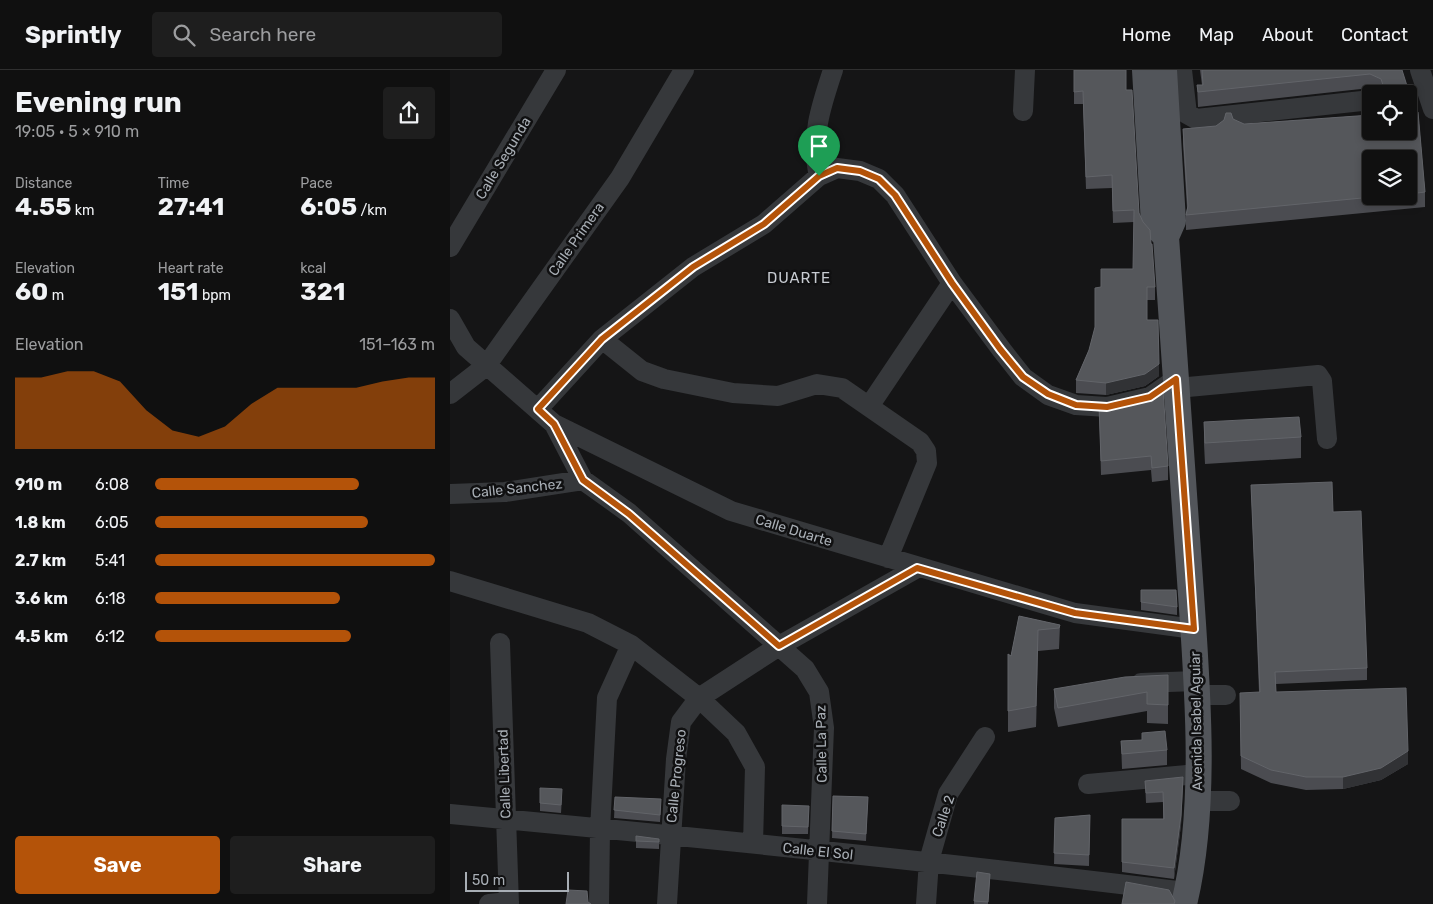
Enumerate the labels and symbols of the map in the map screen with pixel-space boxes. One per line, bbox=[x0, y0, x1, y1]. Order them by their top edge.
street label: Calle Segunda bbox=[472, 114, 535, 203]
pin bbox=[798, 125, 840, 176]
street label: Calle Primera bbox=[545, 199, 608, 279]
district label: DUARTE bbox=[767, 269, 831, 287]
street label: Calle Sanchez bbox=[471, 475, 563, 502]
street label: Calle Duarte bbox=[753, 511, 835, 550]
street label: Avenida Isabel Aguiar bbox=[1187, 650, 1206, 791]
street label: Calle La Paz bbox=[812, 705, 831, 783]
street label: Calle Progreso bbox=[663, 728, 690, 824]
street label: Calle Libertad bbox=[494, 729, 515, 819]
street label: Calle 2 bbox=[928, 793, 959, 839]
street label: Calle El Sol bbox=[782, 839, 854, 864]
scale bar bbox=[465, 869, 569, 892]

